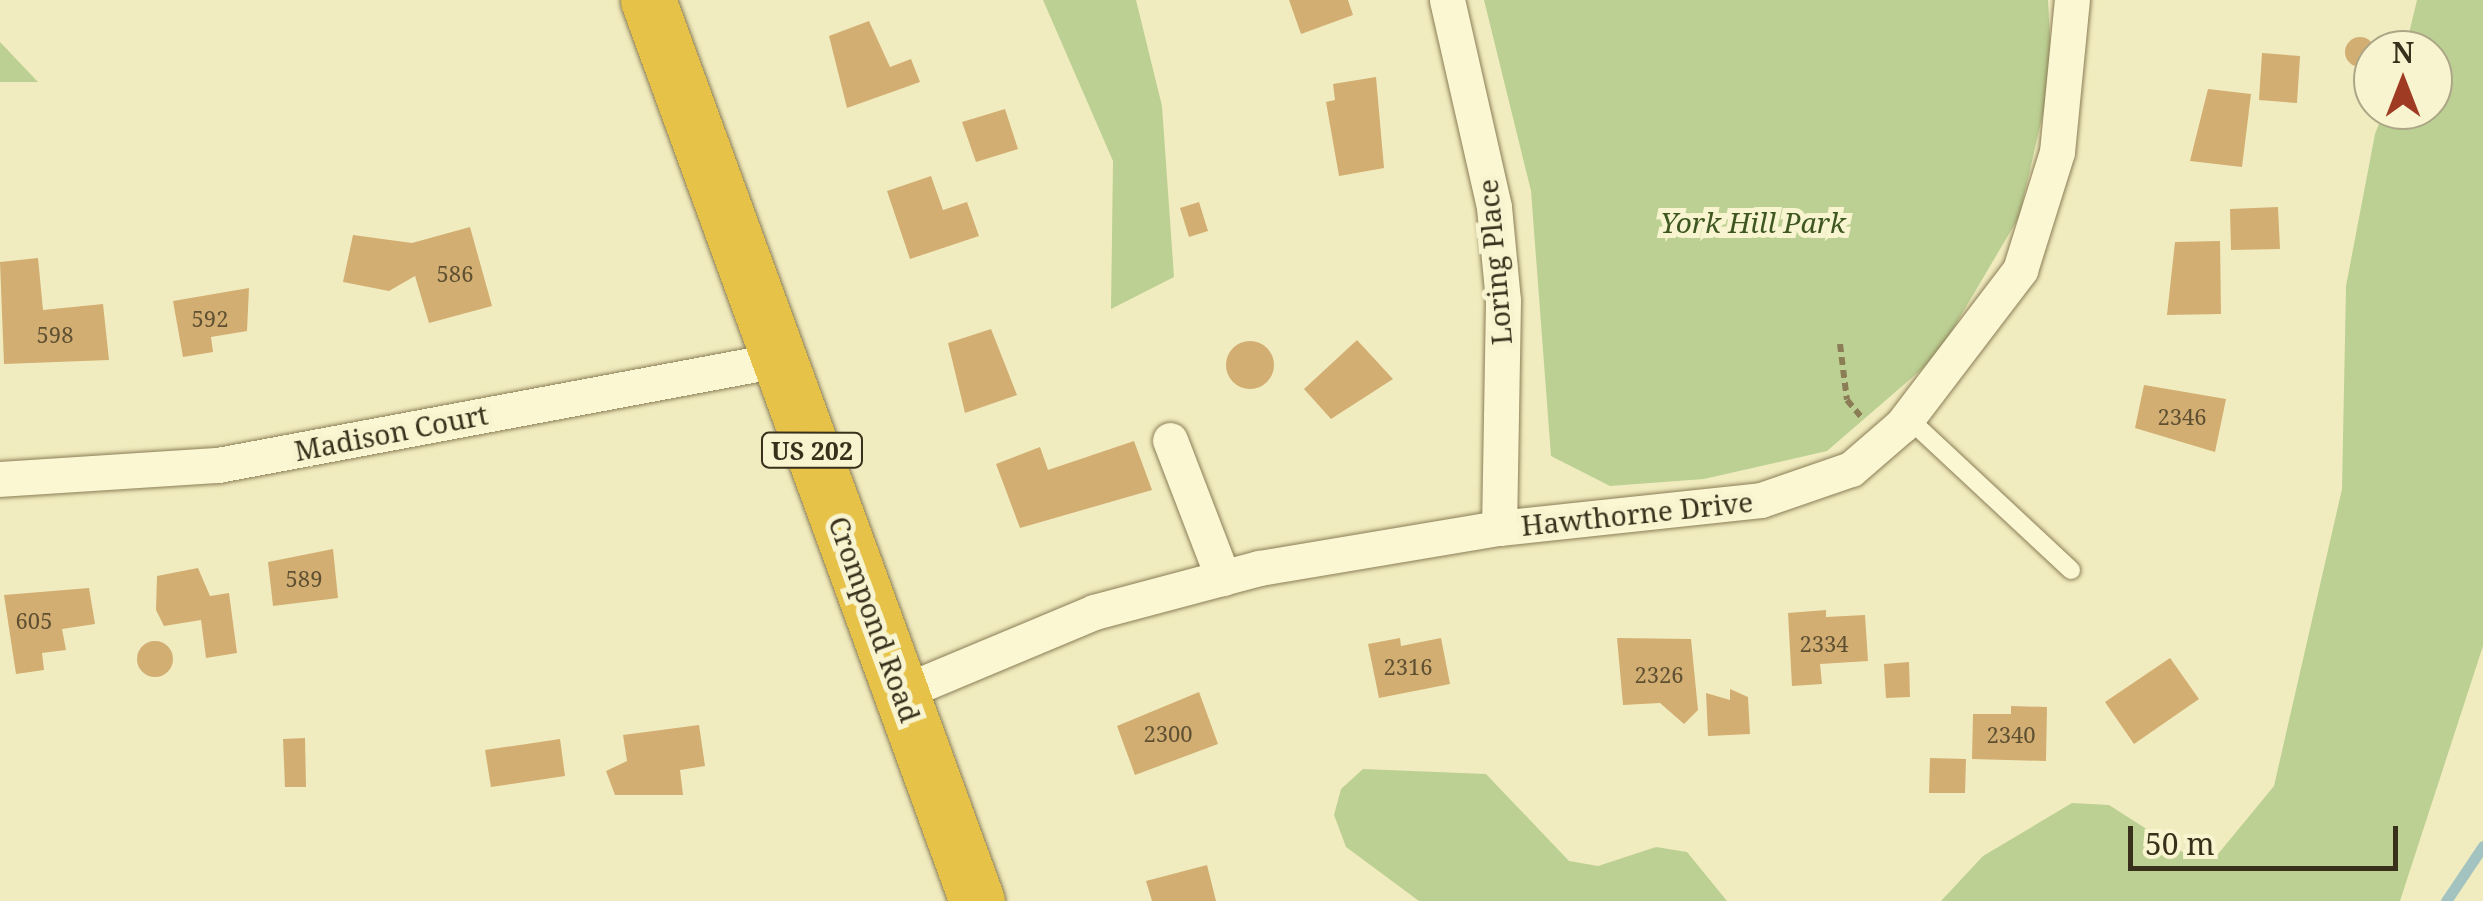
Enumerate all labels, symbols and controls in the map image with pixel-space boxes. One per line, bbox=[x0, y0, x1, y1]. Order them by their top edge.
north arrow bbox=[2353, 30, 2453, 130]
text: N bbox=[2392, 33, 2414, 71]
street label: Loring Place bbox=[1470, 178, 1518, 346]
park label: York Hill Park bbox=[1660, 205, 1846, 239]
house number: 586 bbox=[437, 261, 473, 287]
house number: 592 bbox=[192, 306, 228, 332]
house number: 598 bbox=[37, 322, 73, 348]
street label: Madison Court bbox=[291, 397, 491, 467]
house number: 2346 bbox=[2157, 404, 2207, 430]
road number: US 202 bbox=[760, 430, 864, 470]
street label: Hawthorne Drive bbox=[1519, 484, 1755, 542]
street label: Crompond Road bbox=[822, 512, 928, 726]
house number: 589 bbox=[286, 566, 322, 592]
house number: 605 bbox=[16, 608, 52, 634]
house number: 2334 bbox=[1799, 631, 1849, 657]
house number: 2316 bbox=[1383, 654, 1433, 680]
house number: 2326 bbox=[1634, 662, 1684, 688]
house number: 2300 bbox=[1143, 721, 1193, 747]
house number: 2340 bbox=[1986, 722, 2036, 748]
scale bar bbox=[2133, 806, 2403, 868]
text: 50 m bbox=[2145, 823, 2215, 864]

